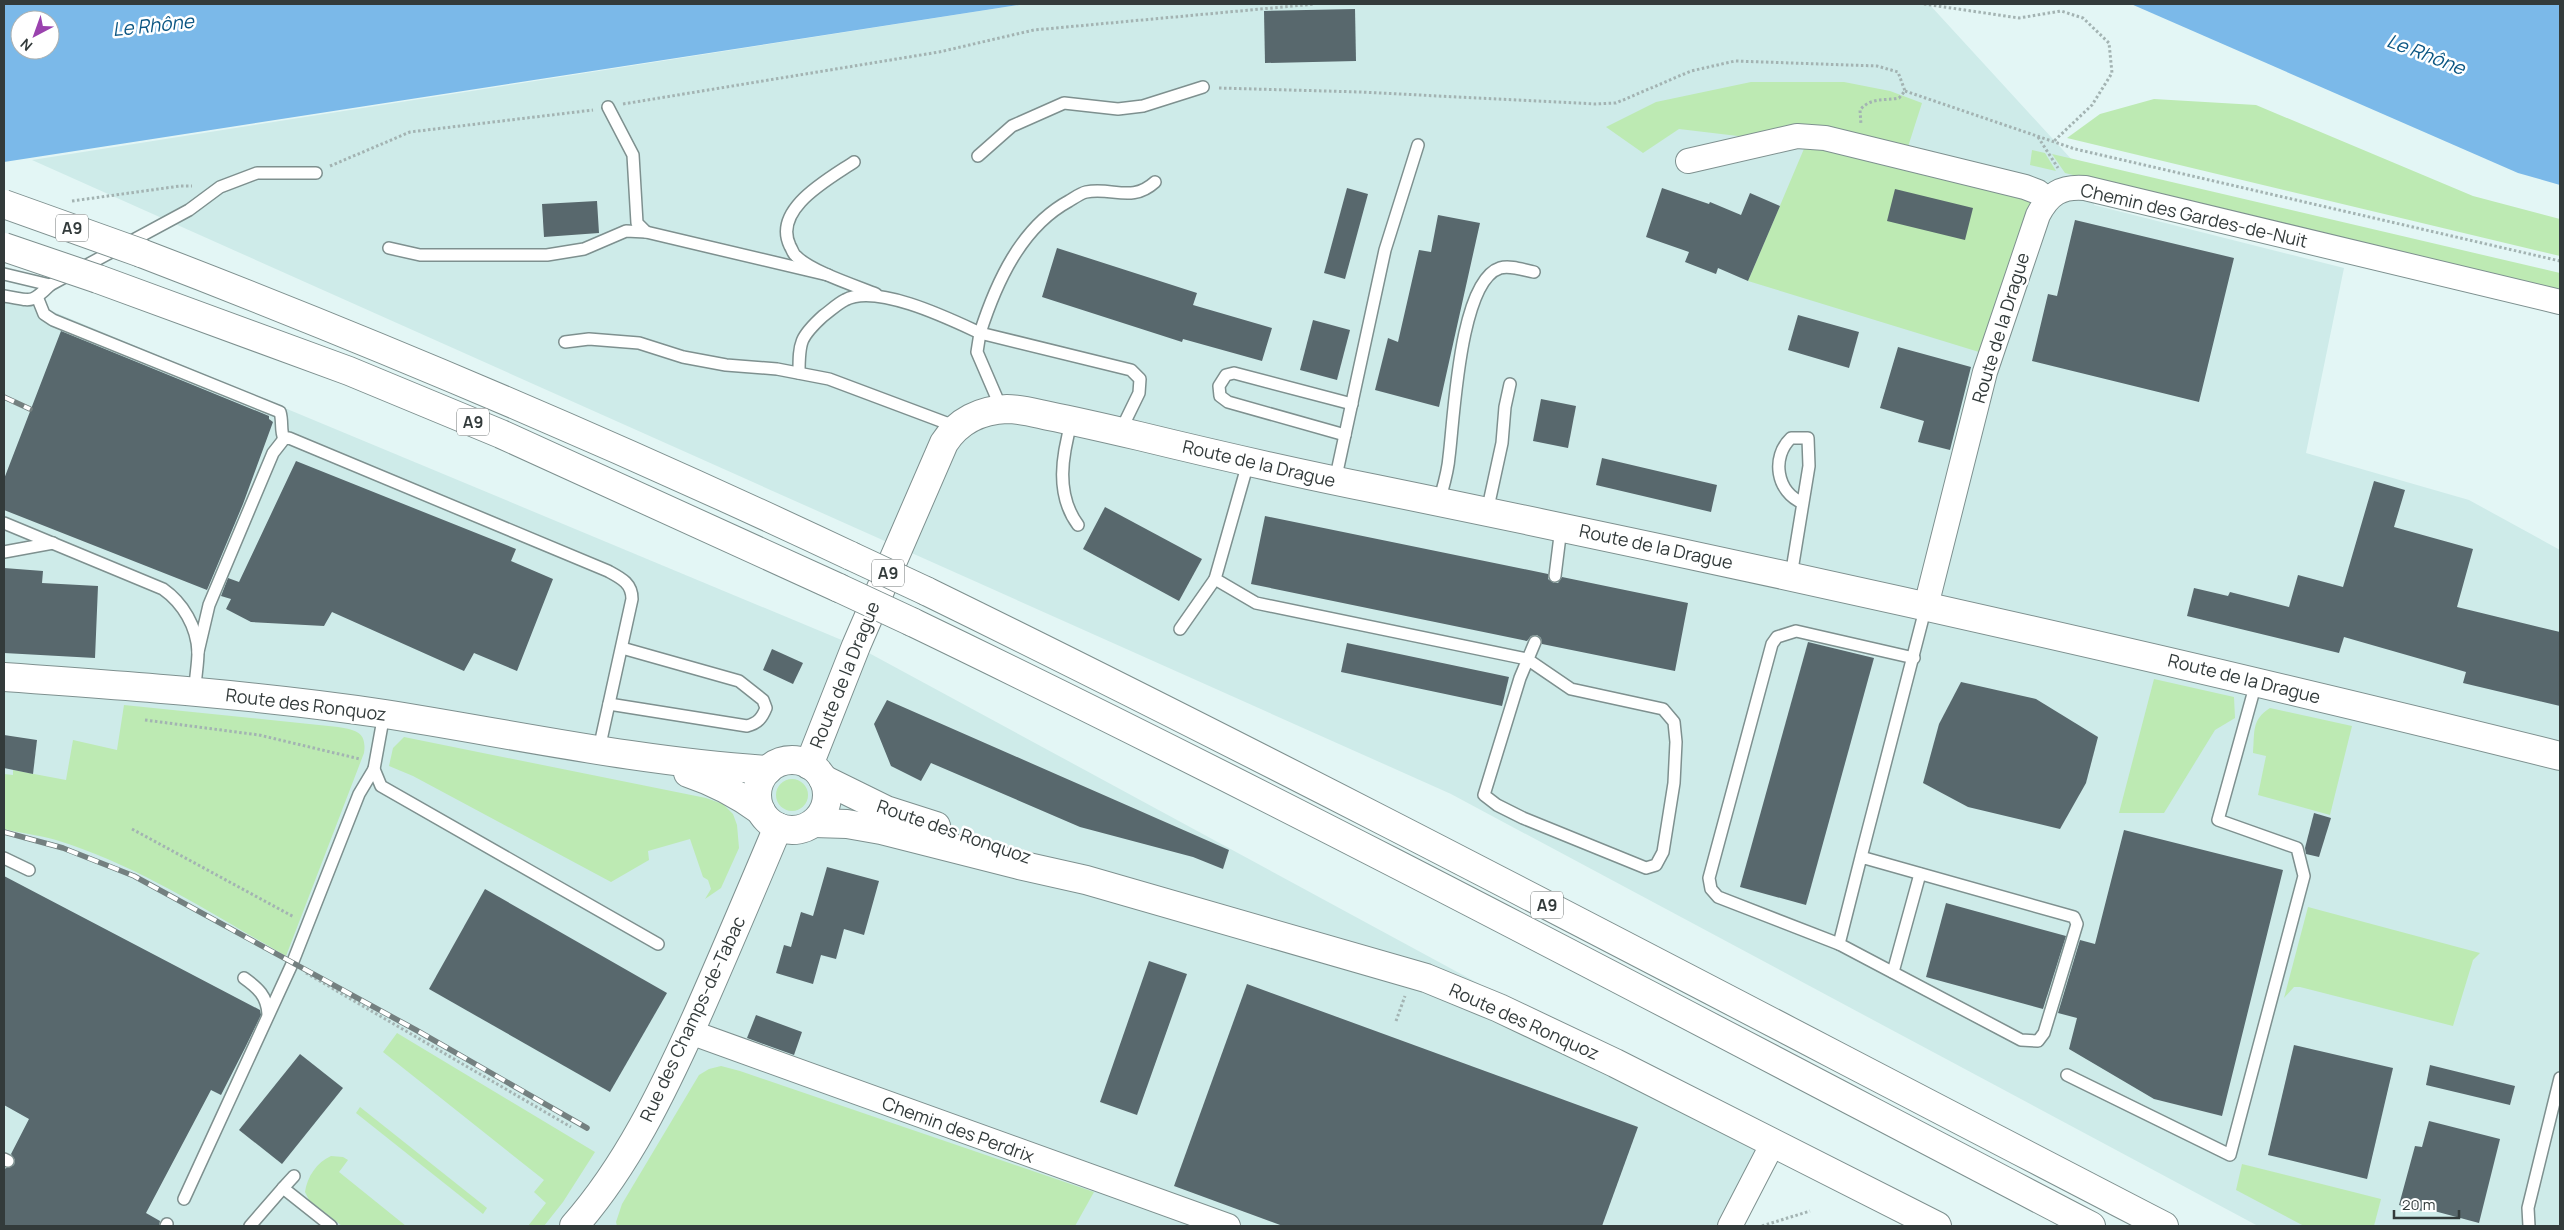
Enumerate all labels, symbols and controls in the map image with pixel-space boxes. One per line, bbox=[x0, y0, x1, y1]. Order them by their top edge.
water label: Le Rhône bbox=[111, 8, 197, 42]
north arrow bbox=[10, 10, 60, 60]
water label: Le Rhône bbox=[2383, 27, 2470, 81]
text: N bbox=[16, 35, 36, 56]
street label: Chemin des Gardes-de-Nuit bbox=[2078, 177, 2310, 253]
road number: A9 bbox=[56, 214, 88, 242]
street label: Route de la Drague bbox=[1966, 249, 2034, 406]
road number: A9 bbox=[457, 408, 489, 436]
street label: Route de la Drague bbox=[1180, 434, 1338, 492]
street label: Route de la Drague bbox=[1577, 518, 1735, 574]
road number: A9 bbox=[872, 560, 904, 586]
street label: Route de la Drague bbox=[804, 598, 884, 752]
street label: Route de la Drague bbox=[2165, 647, 2323, 709]
street label: Route des Ronquoz bbox=[224, 682, 388, 726]
street label: Route des Ronquoz bbox=[874, 793, 1035, 869]
road number: A9 bbox=[1531, 892, 1563, 918]
street label: Rue des Champs-de-Tabac bbox=[634, 912, 750, 1125]
street label: Route des Ronquoz bbox=[1446, 977, 1603, 1065]
street label: Chemin des Perdrix bbox=[879, 1090, 1038, 1168]
scale bar bbox=[2394, 1188, 2459, 1220]
text: 20 m bbox=[2402, 1194, 2435, 1215]

